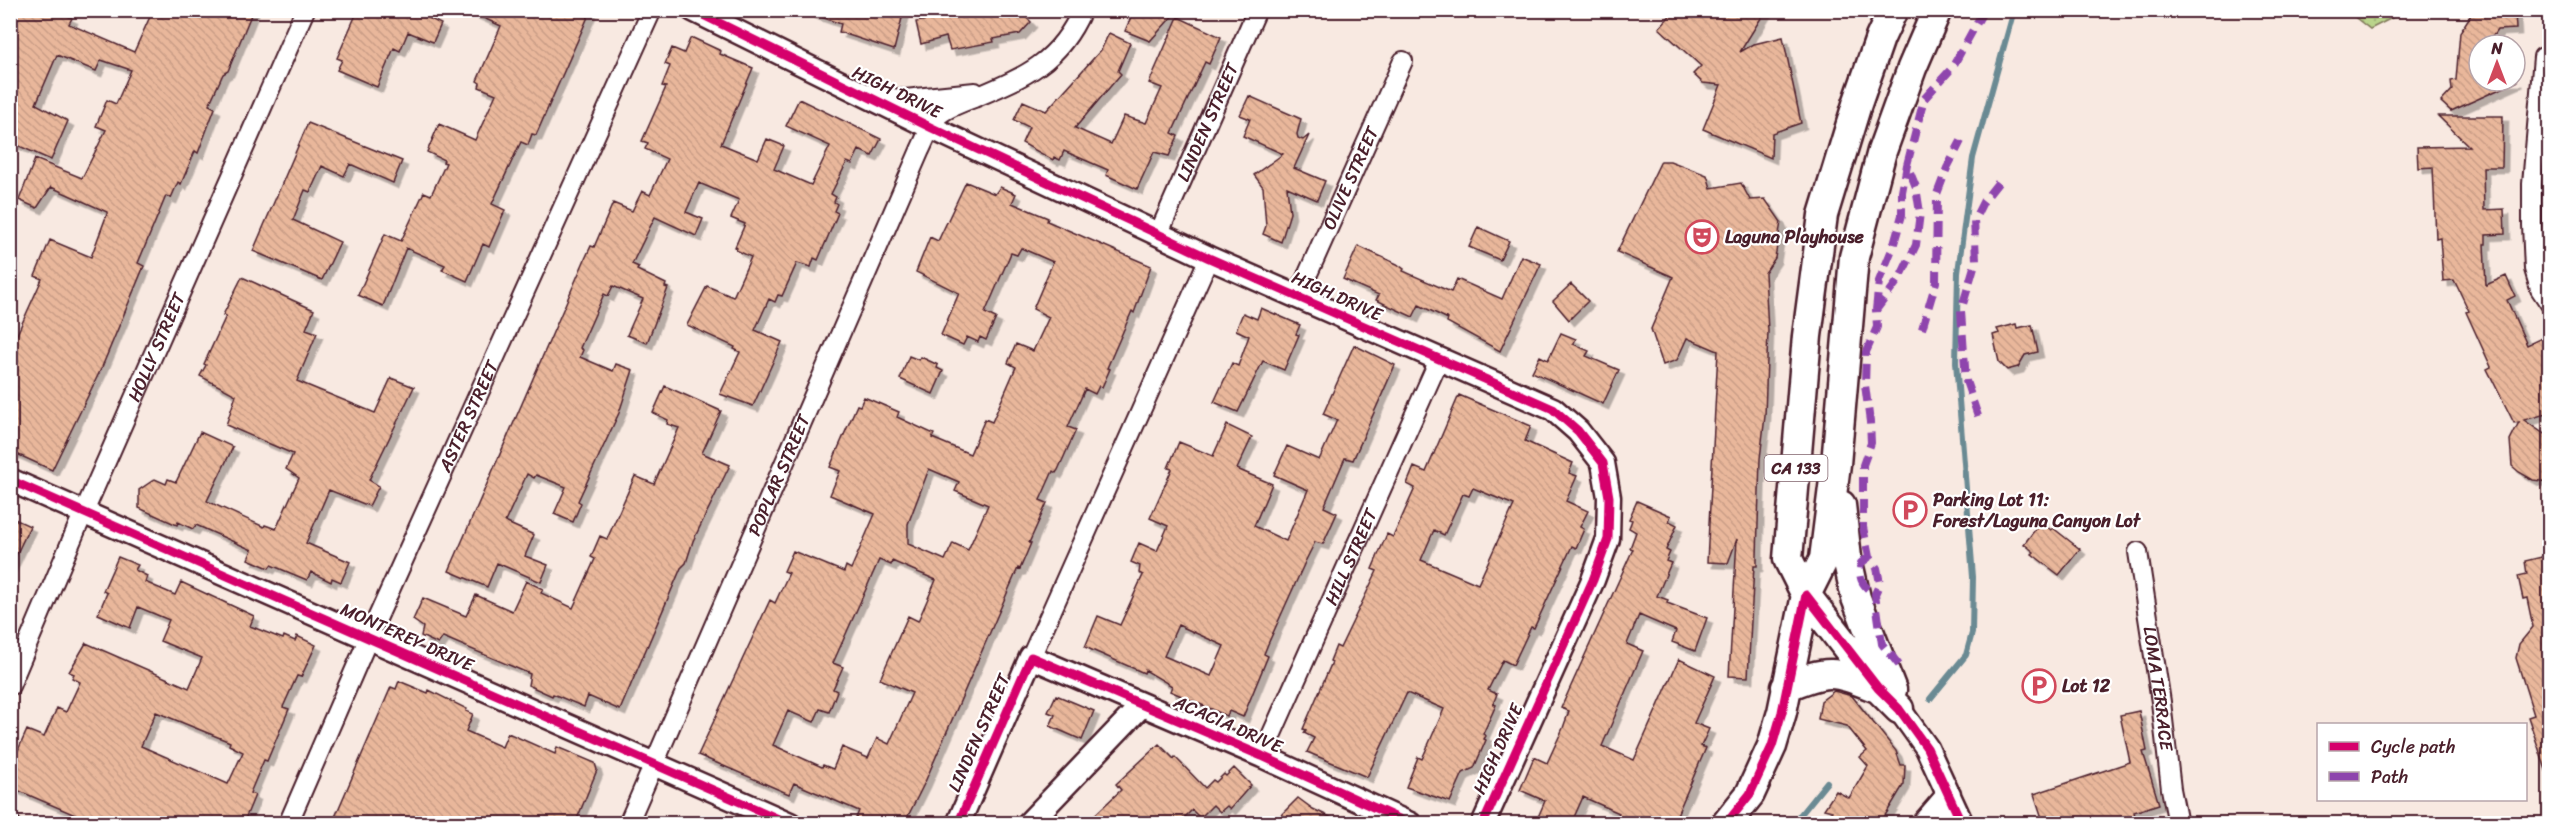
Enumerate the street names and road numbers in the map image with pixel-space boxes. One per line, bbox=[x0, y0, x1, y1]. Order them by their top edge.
street label: HIGH DRIVE bbox=[847, 56, 948, 128]
street label: LINDEN STREET bbox=[1167, 57, 1248, 187]
street label: OLIVE STREET bbox=[1313, 120, 1388, 235]
street label: HIGH DRIVE bbox=[1286, 262, 1388, 331]
street label: HOLLY STREET bbox=[118, 286, 195, 407]
street label: ASTER STREET bbox=[429, 354, 508, 478]
street label: POPLAR STREET bbox=[739, 408, 820, 541]
road number: CA 133 bbox=[1764, 455, 1828, 481]
street label: HILL STREET bbox=[1315, 503, 1387, 610]
street label: MONTEREY DRIVE bbox=[335, 593, 480, 681]
street label: LOMA TERRACE bbox=[2134, 624, 2183, 753]
street label: LINDEN STREET bbox=[939, 667, 1020, 797]
street label: ACACIA DRIVE bbox=[1168, 685, 1288, 763]
street label: HIGH DRIVE bbox=[1464, 698, 1533, 800]

